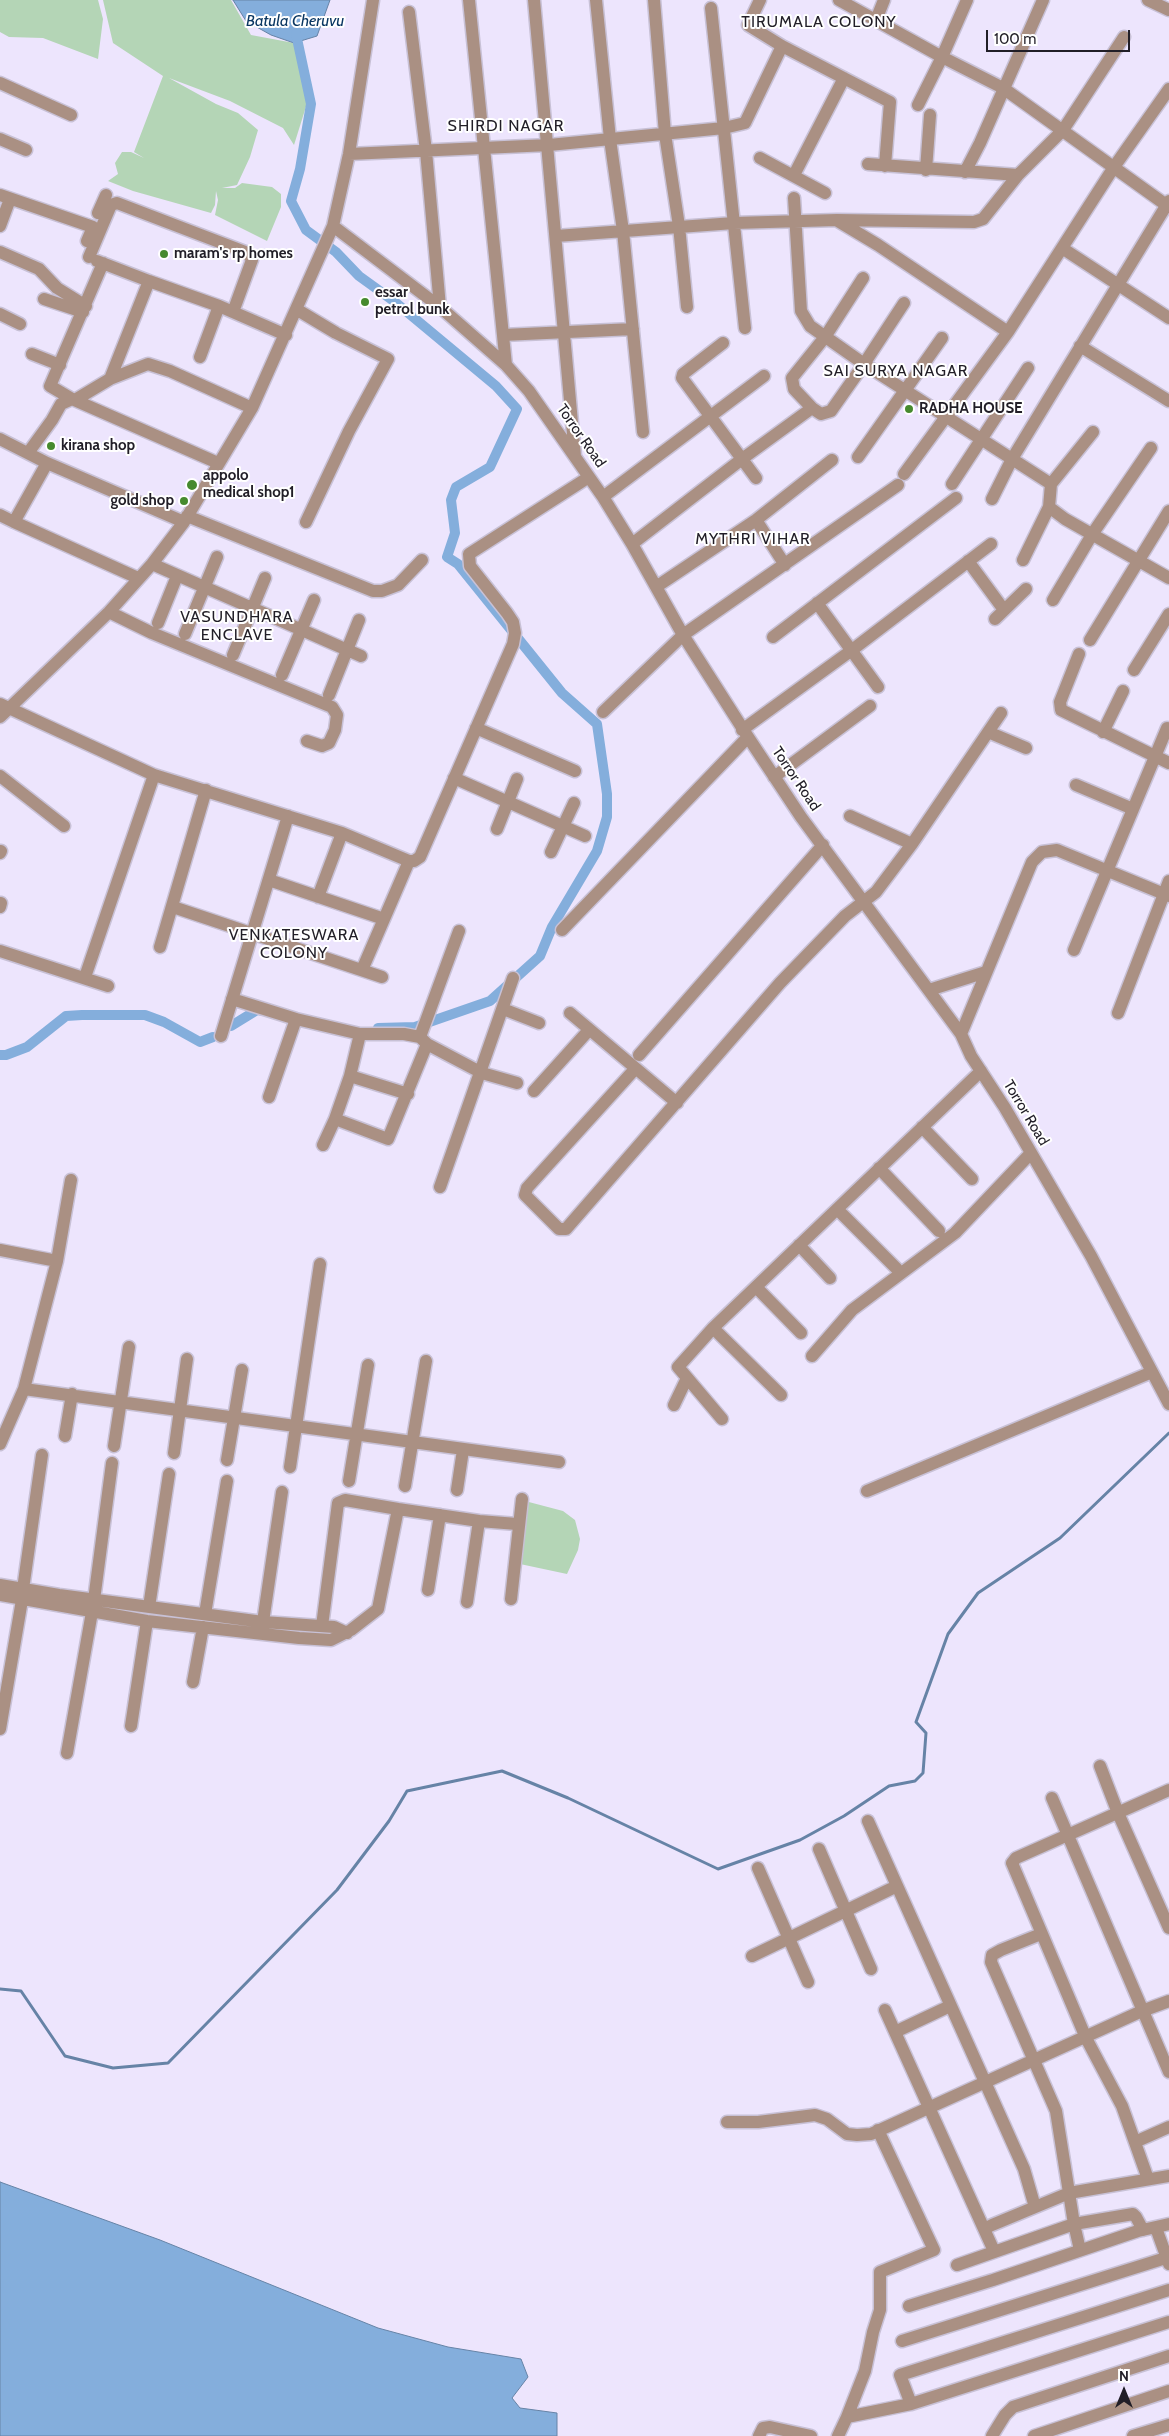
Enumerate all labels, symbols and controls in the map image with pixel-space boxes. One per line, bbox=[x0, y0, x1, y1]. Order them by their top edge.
water label: Batula Cheruvu bbox=[246, 11, 344, 31]
district label: TIRUMALA COLONY bbox=[739, 12, 899, 32]
scale bar bbox=[989, 20, 1133, 52]
text: 100 m bbox=[994, 30, 1036, 48]
district label: SHIRDI NAGAR bbox=[446, 116, 566, 136]
place label: maram's rp homes bbox=[174, 245, 293, 263]
marker: maram's rp homes bbox=[158, 248, 170, 260]
place label: essar petrol bunk bbox=[375, 284, 450, 319]
marker: essar petrol bunk bbox=[359, 296, 371, 308]
district label: SAI SURYA NAGAR bbox=[822, 361, 970, 381]
place label: RADHA HOUSE bbox=[919, 400, 1023, 418]
street label: Torror Road bbox=[553, 401, 609, 471]
marker: RADHA HOUSE bbox=[903, 403, 915, 415]
place label: kirana shop bbox=[61, 437, 135, 455]
marker: kirana shop bbox=[45, 440, 57, 452]
place label: appolo medical shop1 bbox=[203, 467, 294, 502]
marker: appolo medical shop1 bbox=[185, 478, 199, 492]
place label: gold shop bbox=[110, 492, 174, 510]
marker: gold shop bbox=[178, 495, 190, 507]
district label: MYTHRI VIHAR bbox=[694, 529, 812, 549]
district label: VASUNDHARA ENCLAVE bbox=[179, 607, 295, 645]
street label: Torror Road bbox=[768, 744, 824, 814]
district label: VENKATESWARA COLONY bbox=[227, 925, 361, 963]
street label: Torror Road bbox=[999, 1077, 1053, 1149]
north arrow bbox=[1099, 2366, 1149, 2416]
text: N bbox=[1119, 2367, 1129, 2385]

